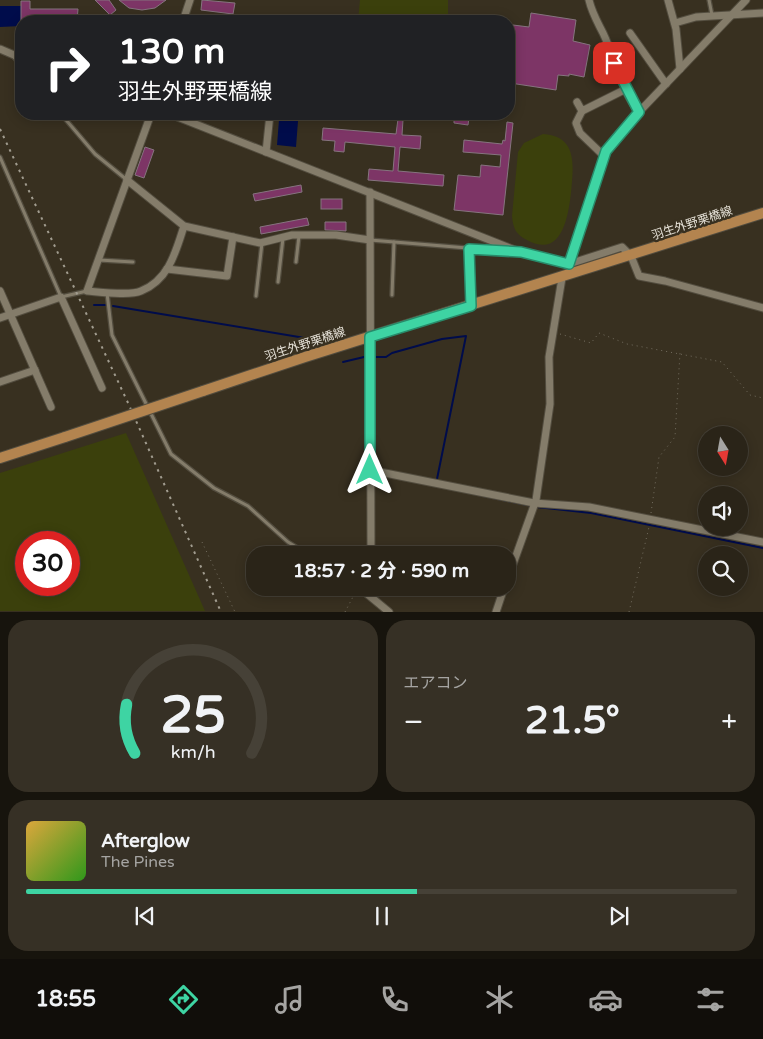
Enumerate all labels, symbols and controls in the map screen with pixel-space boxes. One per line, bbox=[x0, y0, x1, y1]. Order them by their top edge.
text: 130 m bbox=[118, 31, 225, 73]
icon: right bbox=[35, 35, 100, 100]
pin bbox=[593, 42, 635, 84]
icon: arrive bbox=[600, 49, 628, 77]
text: 羽生外野栗橋線 bbox=[118, 79, 272, 105]
street label: 羽生外野栗橋線 bbox=[650, 203, 734, 243]
street label: 羽生外野栗橋線 bbox=[263, 324, 347, 364]
north arrow bbox=[698, 426, 748, 476]
map controls bbox=[698, 426, 748, 596]
position arrow bbox=[343, 443, 395, 495]
button: sound bbox=[698, 486, 748, 536]
speed limit sign: 30 bbox=[15, 531, 80, 596]
button: search bbox=[698, 546, 748, 596]
text: 18:57 · 2 分 · 590 m bbox=[293, 560, 469, 582]
text: エアコン bbox=[404, 673, 468, 693]
text: 25 bbox=[160, 684, 225, 747]
text: 21.5° bbox=[525, 698, 620, 744]
text: − bbox=[404, 705, 423, 739]
text: + bbox=[721, 705, 737, 739]
text: km/h bbox=[170, 742, 215, 763]
text: Afterglow bbox=[101, 830, 190, 852]
text: The Pines bbox=[101, 852, 175, 872]
icon: previous bbox=[131, 902, 159, 930]
icon: pause bbox=[368, 902, 396, 930]
icon: next bbox=[605, 902, 633, 930]
icon: directions bbox=[166, 982, 201, 1017]
icon: music bbox=[272, 982, 307, 1017]
icon: phone bbox=[377, 982, 412, 1017]
icon: climate bbox=[482, 982, 517, 1017]
icon: car bbox=[588, 982, 623, 1017]
icon: filters bbox=[693, 982, 728, 1017]
text: 18:55 bbox=[35, 986, 96, 1012]

